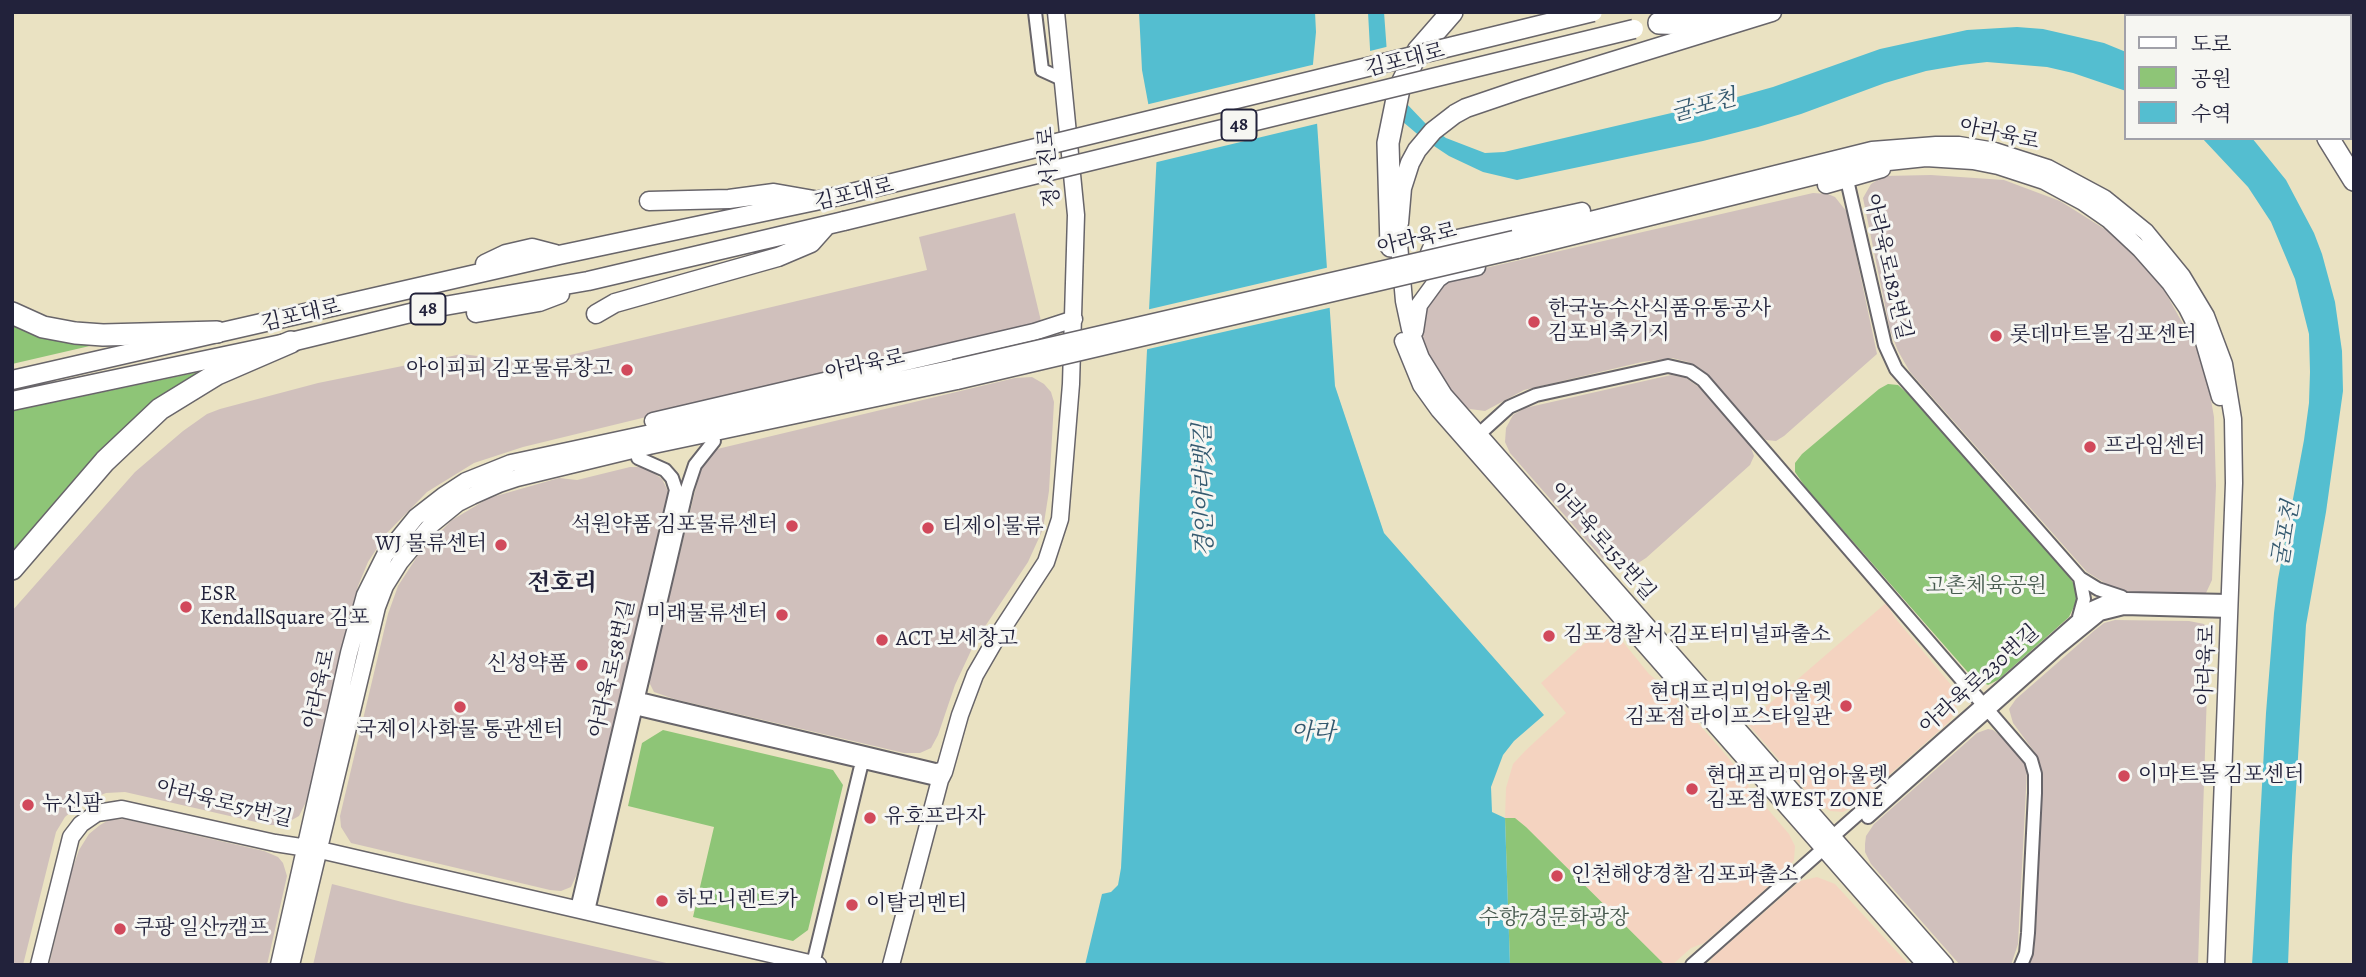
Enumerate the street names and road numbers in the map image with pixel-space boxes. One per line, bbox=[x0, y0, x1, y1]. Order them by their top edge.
street label: 김포대로 bbox=[1363, 39, 1447, 83]
road number: 48 bbox=[1222, 110, 1256, 140]
street label: 아라육로 bbox=[1957, 114, 2041, 156]
street label: 정서진로 bbox=[1034, 125, 1066, 209]
street label: 김포대로 bbox=[812, 174, 896, 216]
street label: 아라육로182번길 bbox=[1858, 192, 1916, 342]
street label: 아라육로 bbox=[1375, 219, 1459, 261]
road number: 48 bbox=[410, 294, 446, 324]
street label: 김포대로 bbox=[259, 295, 343, 337]
street label: 아라육로 bbox=[823, 345, 907, 387]
street label: 아라육로152번길 bbox=[1544, 478, 1660, 606]
street label: 아라육로58번길 bbox=[585, 598, 641, 740]
street label: 아라육로230번길 bbox=[1915, 620, 2045, 740]
street label: 아라육로 bbox=[2193, 624, 2221, 706]
street label: 아라육로 bbox=[299, 647, 341, 731]
street label: 아라육로57번길 bbox=[153, 775, 295, 833]

